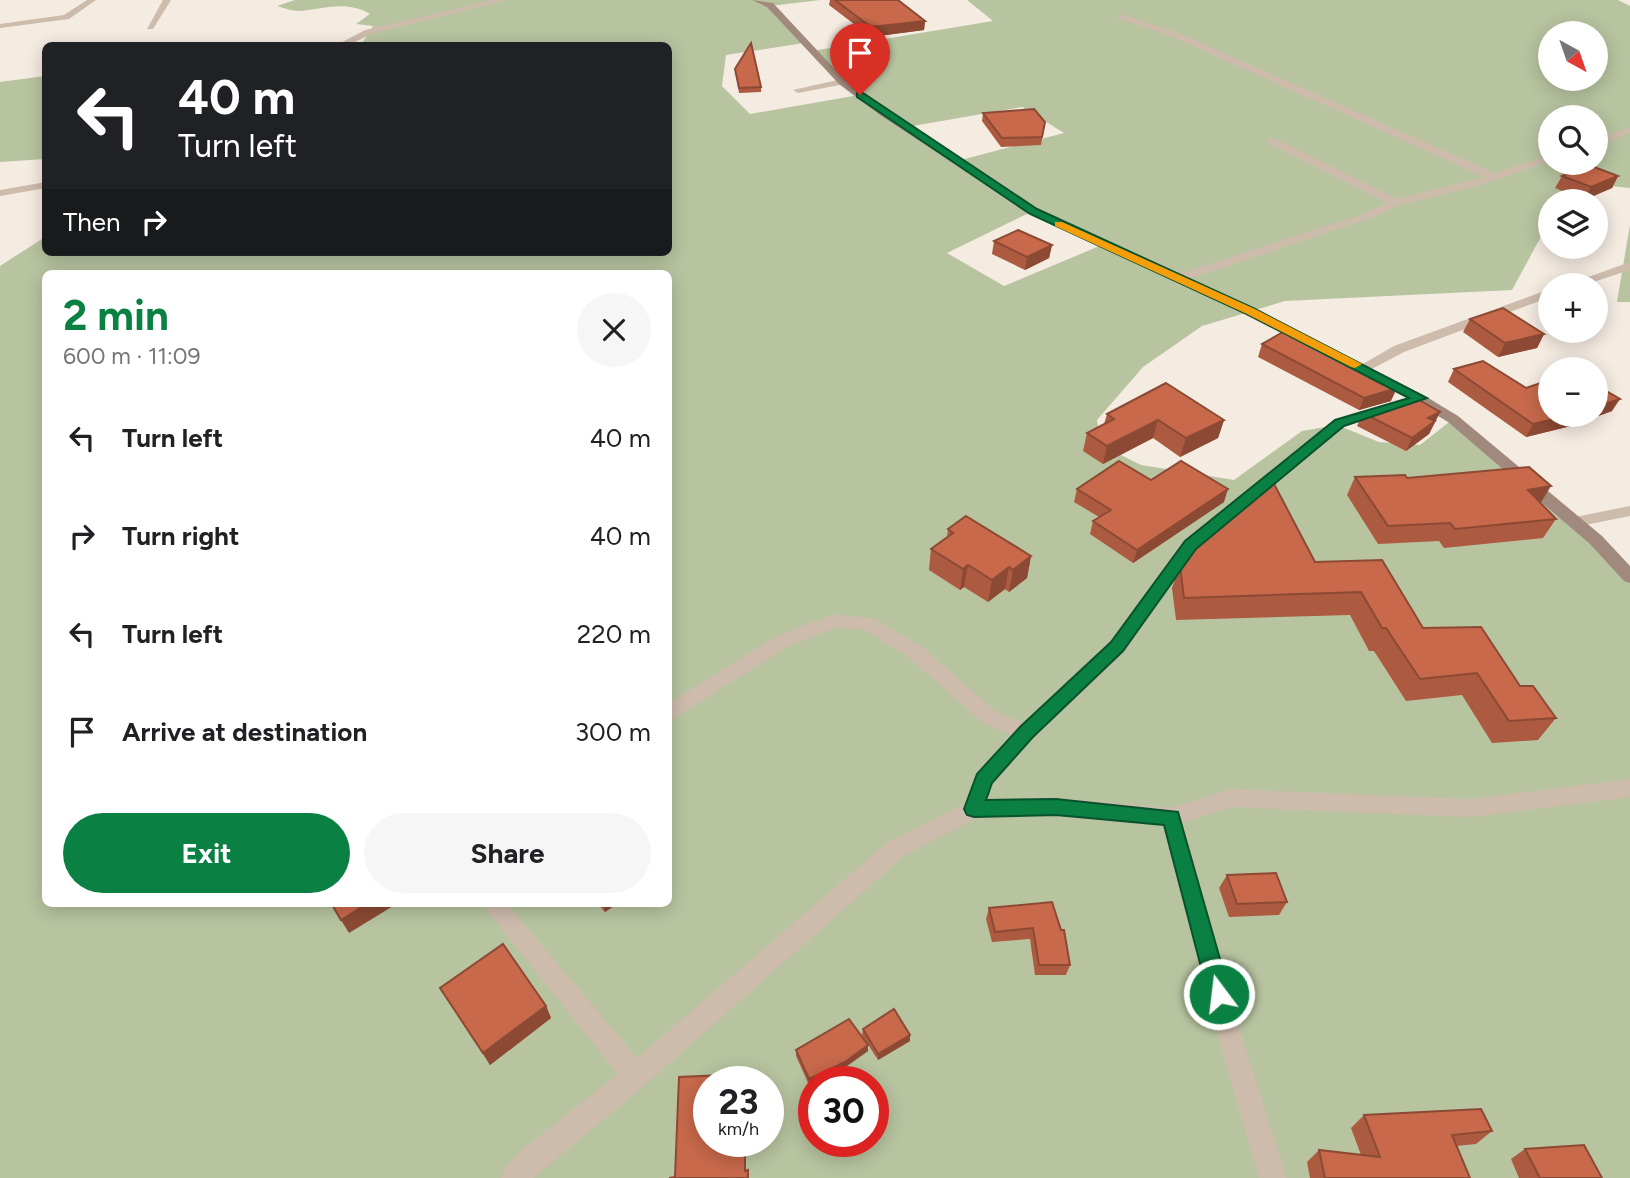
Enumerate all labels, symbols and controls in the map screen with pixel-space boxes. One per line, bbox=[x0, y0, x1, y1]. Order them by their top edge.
north arrow bbox=[1538, 21, 1608, 91]
map controls bbox=[1538, 21, 1608, 427]
pin bbox=[830, 23, 890, 95]
icon: arrive bbox=[841, 34, 879, 72]
text: 40 m bbox=[178, 67, 295, 126]
icon: left bbox=[63, 70, 154, 161]
button: search bbox=[1538, 105, 1608, 175]
text: Turn left bbox=[178, 127, 297, 165]
button: layers bbox=[1538, 189, 1608, 259]
icon: right bbox=[135, 203, 173, 241]
text: Then bbox=[63, 206, 121, 238]
button: + bbox=[1538, 273, 1608, 343]
text: 2 min bbox=[63, 290, 169, 341]
button: close bbox=[577, 293, 651, 367]
text: 600 m · 11:09 bbox=[63, 342, 201, 370]
button: − bbox=[1538, 357, 1608, 427]
icon: left bbox=[63, 419, 101, 457]
text: Turn left bbox=[122, 422, 223, 454]
text: 40 m bbox=[590, 422, 651, 454]
icon: right bbox=[63, 517, 101, 555]
text: Turn right bbox=[122, 520, 239, 552]
text: 40 m bbox=[590, 520, 651, 552]
icon: left bbox=[63, 615, 101, 653]
text: Turn left bbox=[122, 618, 223, 650]
text: 220 m bbox=[577, 618, 651, 650]
icon: arrive bbox=[63, 713, 101, 751]
text: Arrive at destination bbox=[122, 716, 367, 748]
text: 300 m bbox=[575, 716, 651, 748]
button: Exit bbox=[63, 813, 350, 893]
button: Share bbox=[364, 813, 651, 893]
position arrow bbox=[1182, 957, 1256, 1031]
speed limit sign: 30 bbox=[798, 1066, 889, 1157]
text: 23 bbox=[719, 1081, 758, 1123]
text: km/h bbox=[718, 1118, 759, 1140]

